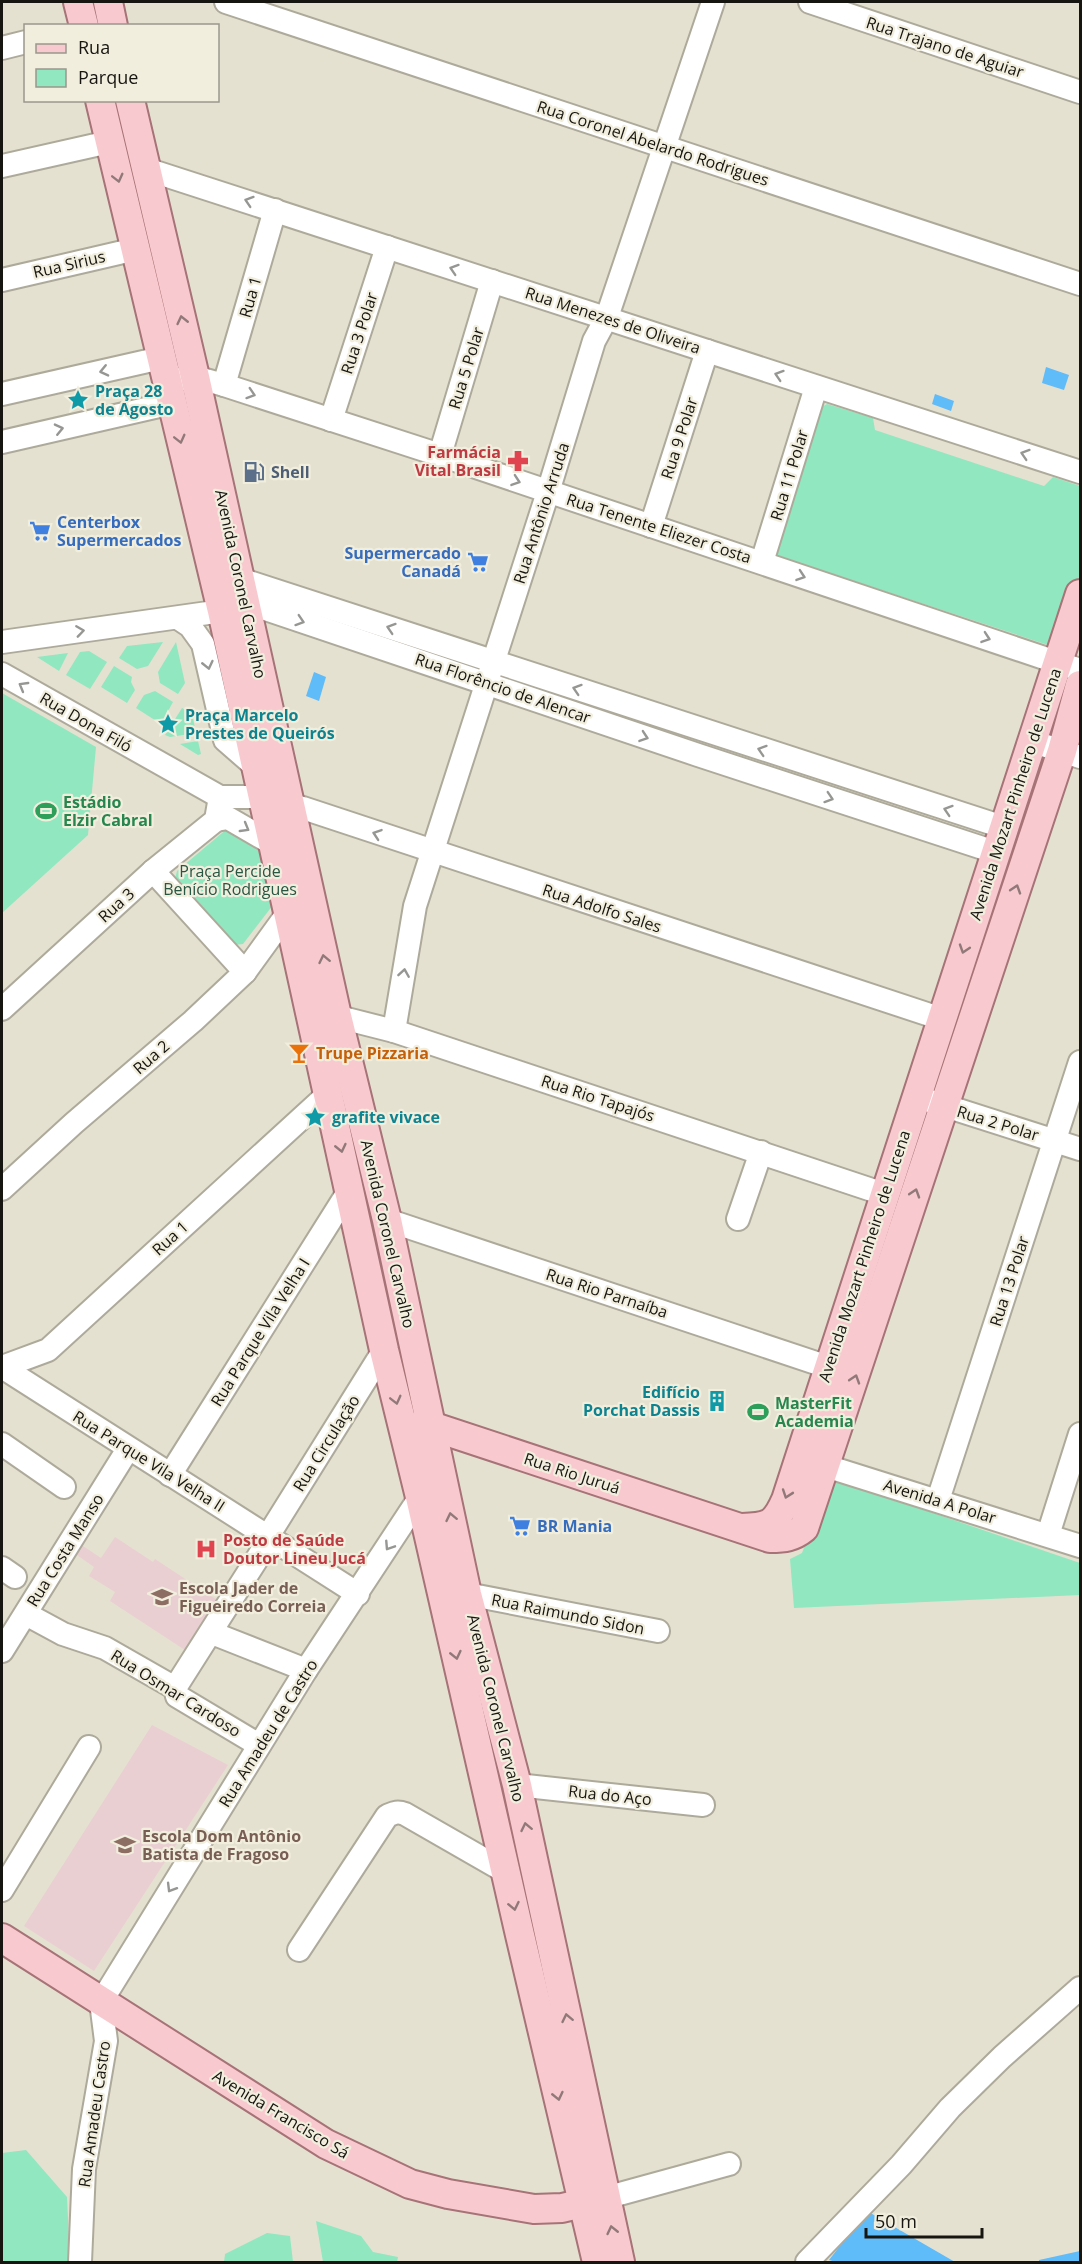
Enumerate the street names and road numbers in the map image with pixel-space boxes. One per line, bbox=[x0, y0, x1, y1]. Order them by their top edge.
street label: Rua Trajano de Aguiar bbox=[863, 11, 1027, 83]
street label: Rua Coronel Abelardo Rodrigues bbox=[534, 95, 772, 191]
street label: Rua Sirius bbox=[31, 245, 107, 283]
street label: Rua 1 bbox=[234, 274, 266, 320]
street label: Rua Menezes de Oliveira bbox=[523, 281, 703, 359]
street label: Rua 3 Polar bbox=[335, 289, 383, 377]
street label: Rua 5 Polar bbox=[443, 324, 489, 412]
street label: Rua 9 Polar bbox=[655, 394, 703, 482]
street label: Rua 11 Polar bbox=[765, 426, 813, 523]
street label: Rua Antônio Arruda bbox=[508, 440, 574, 586]
street label: Avenida Coronel Carvalho bbox=[210, 488, 272, 680]
street label: Rua Tenente Eliezer Costa bbox=[564, 488, 754, 568]
street label: Rua Florêncio de Alencar bbox=[412, 648, 594, 729]
street label: Avenida Mozart Pinheiro de Lucena bbox=[964, 665, 1066, 923]
street label: Rua Dona Filó bbox=[36, 687, 136, 757]
street label: Rua Adolfo Sales bbox=[540, 878, 664, 938]
street label: Rua 3 bbox=[93, 883, 139, 927]
street label: Rua 2 bbox=[128, 1035, 174, 1079]
street label: Rua Rio Tapajós bbox=[538, 1069, 658, 1127]
street label: Rua 2 Polar bbox=[954, 1100, 1042, 1146]
street label: Avenida Mozart Pinheiro de Lucena bbox=[813, 1127, 915, 1385]
street label: Avenida Coronel Carvalho bbox=[356, 1138, 420, 1330]
street label: Rua 1 bbox=[147, 1216, 193, 1260]
street label: Rua 13 Polar bbox=[984, 1233, 1034, 1329]
street label: Rua Parque Vila Velha I bbox=[205, 1254, 315, 1410]
street label: Rua Rio Parnaíba bbox=[543, 1263, 671, 1323]
street label: Rua Circulação bbox=[288, 1391, 364, 1495]
street label: Rua Parque Vila Velha II bbox=[69, 1405, 229, 1517]
street label: Rua Rio Juruá bbox=[521, 1447, 623, 1499]
street label: Avenida A Polar bbox=[881, 1473, 999, 1529]
street label: Rua Costa Manso bbox=[21, 1489, 109, 1611]
street label: Rua Raimundo Sidon bbox=[490, 1588, 646, 1640]
street label: Avenida Coronel Carvalho bbox=[462, 1612, 530, 1804]
street label: Rua Osmar Cardoso bbox=[107, 1644, 245, 1742]
street label: Rua Amadeu de Castro bbox=[213, 1655, 323, 1811]
street label: Rua do Aço bbox=[567, 1780, 653, 1810]
street label: Rua Amadeu Castro bbox=[73, 2039, 115, 2189]
street label: Avenida Francisco Sá bbox=[209, 2064, 353, 2164]

